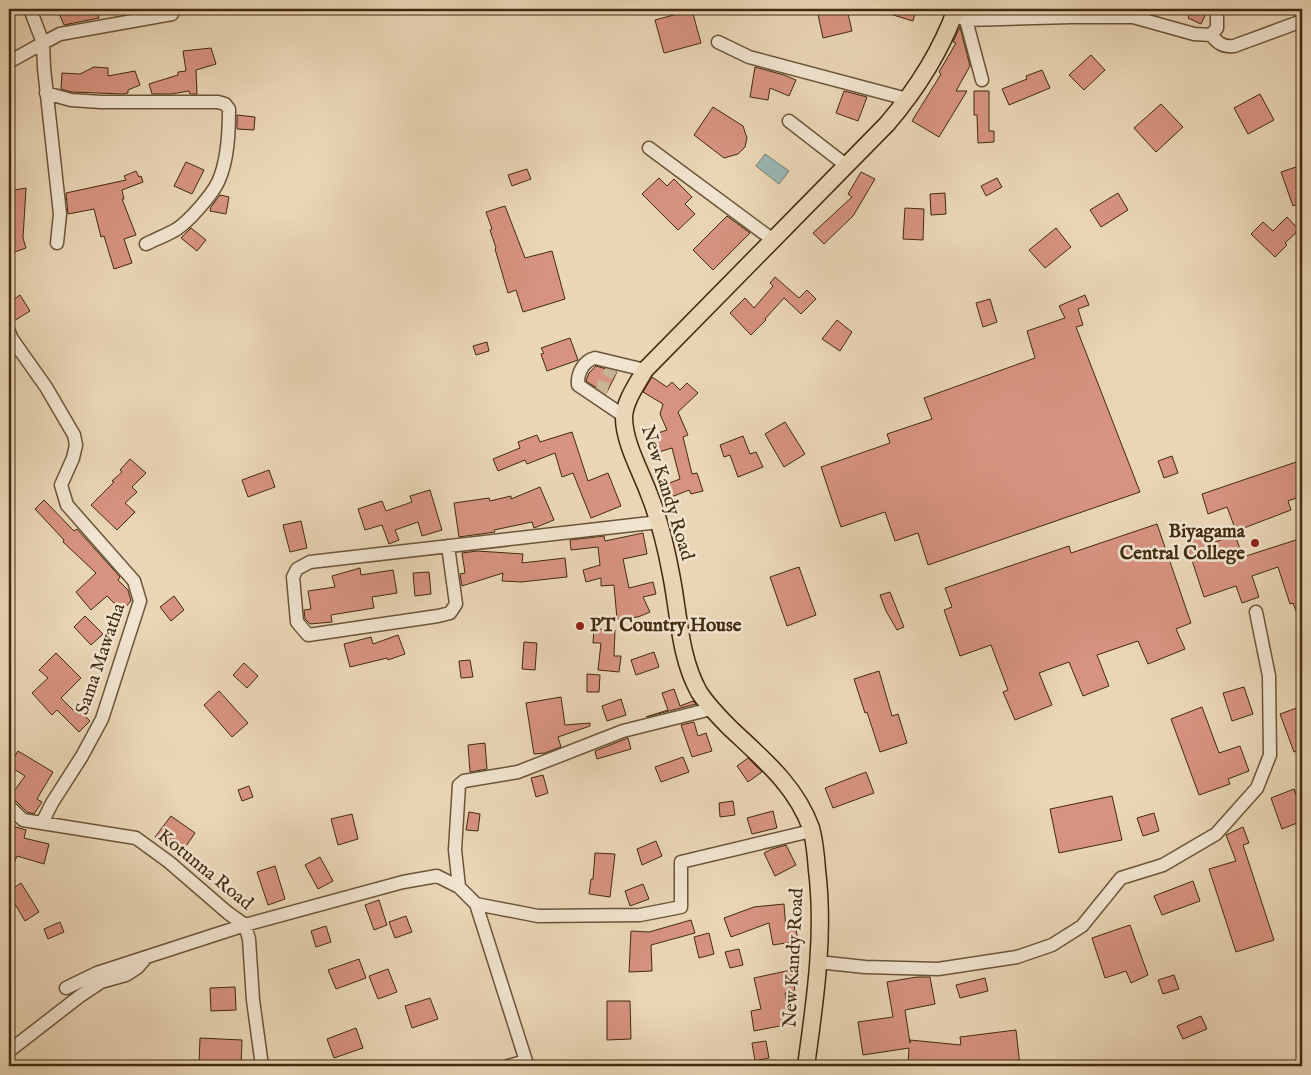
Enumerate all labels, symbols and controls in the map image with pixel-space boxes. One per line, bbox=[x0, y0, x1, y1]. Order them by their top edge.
street label: New Kandy Road bbox=[635, 423, 699, 564]
place label: Biyagama Central College bbox=[1120, 520, 1246, 566]
marker: Biyagama Central College bbox=[1249, 537, 1261, 549]
street label: Sama Mawatha bbox=[71, 599, 132, 718]
place label: PT Country House bbox=[590, 614, 742, 638]
marker: PT Country House bbox=[574, 620, 586, 632]
street label: Kotunna Road bbox=[152, 824, 258, 916]
street label: New Kandy Road bbox=[778, 887, 810, 1028]

